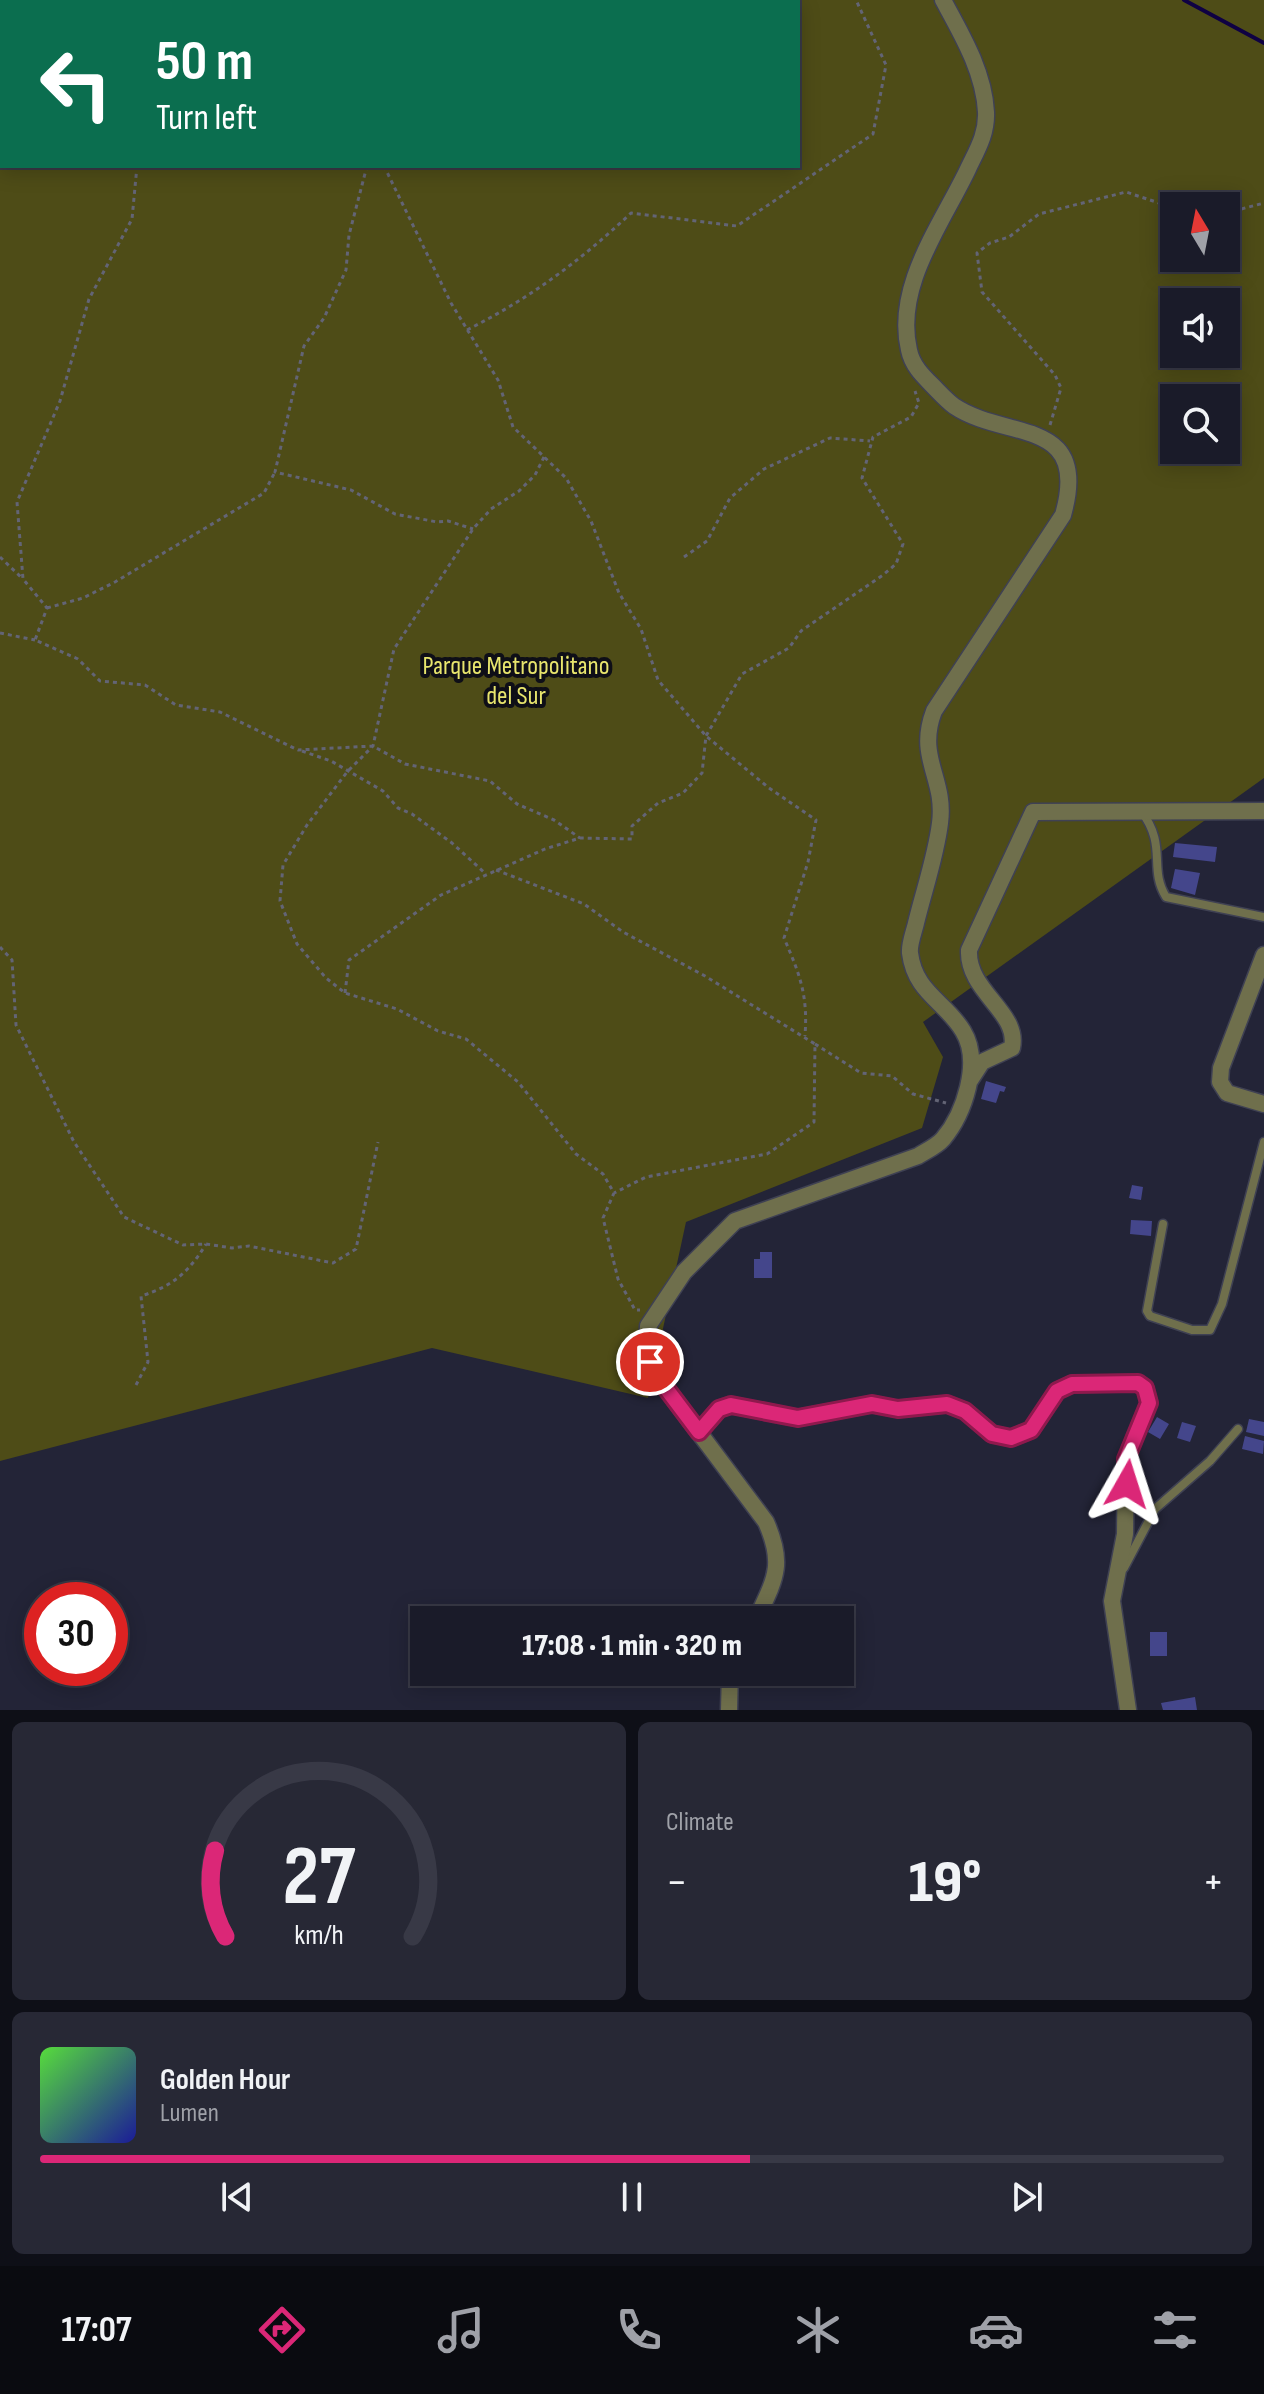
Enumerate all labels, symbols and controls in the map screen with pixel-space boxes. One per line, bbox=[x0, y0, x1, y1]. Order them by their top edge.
text: 50 m bbox=[156, 29, 253, 96]
icon: left bbox=[24, 32, 128, 136]
text: Turn left bbox=[156, 97, 257, 140]
north arrow bbox=[1160, 192, 1240, 272]
map controls bbox=[1160, 192, 1240, 464]
button: sound bbox=[1160, 288, 1240, 368]
button: search bbox=[1160, 384, 1240, 464]
park label: Parque Metropolitano del Sur bbox=[422, 651, 610, 712]
pin bbox=[616, 1328, 684, 1396]
icon: arrive bbox=[628, 1340, 672, 1384]
position arrow bbox=[1085, 1442, 1169, 1526]
speed limit sign: 30 bbox=[24, 1582, 128, 1686]
text: 17:08 · 1 min · 320 m bbox=[522, 1628, 742, 1664]
text: Climate bbox=[666, 1807, 734, 1838]
text: 27 bbox=[283, 1828, 356, 1928]
text: 19° bbox=[908, 1847, 982, 1919]
text: − bbox=[666, 1856, 688, 1909]
text: + bbox=[1202, 1856, 1224, 1909]
text: km/h bbox=[294, 1918, 344, 1953]
text: Golden Hour bbox=[160, 2062, 290, 2098]
text: Lumen bbox=[160, 2098, 219, 2129]
icon: previous bbox=[215, 2175, 259, 2219]
icon: pause bbox=[610, 2175, 654, 2219]
icon: next bbox=[1005, 2175, 1049, 2219]
icon: directions bbox=[254, 2302, 310, 2358]
icon: music bbox=[433, 2302, 489, 2358]
icon: phone bbox=[611, 2302, 667, 2358]
icon: climate bbox=[790, 2302, 846, 2358]
icon: car bbox=[968, 2302, 1024, 2358]
icon: filters bbox=[1147, 2302, 1203, 2358]
text: 17:07 bbox=[61, 2309, 132, 2352]

